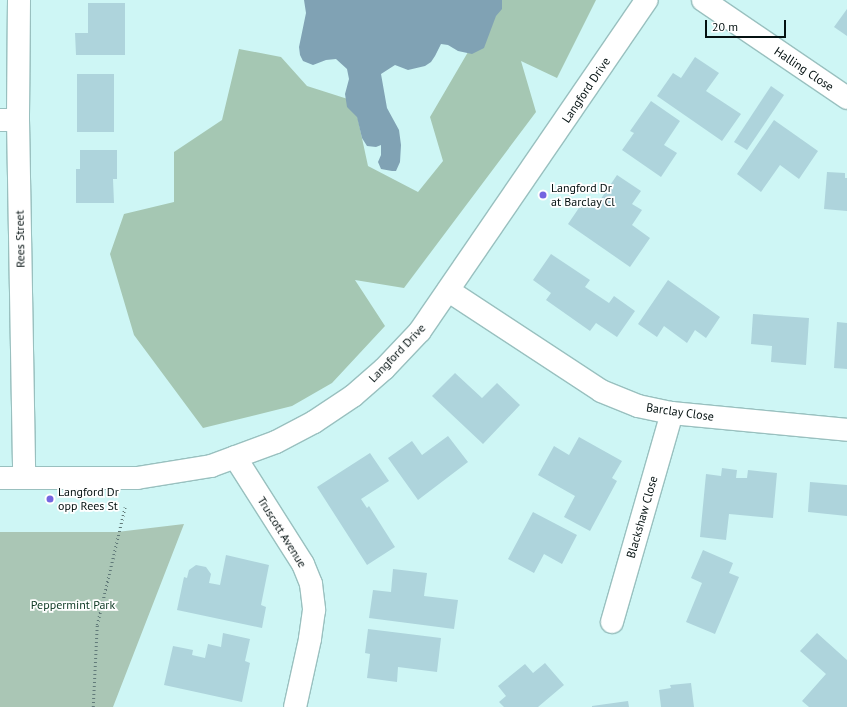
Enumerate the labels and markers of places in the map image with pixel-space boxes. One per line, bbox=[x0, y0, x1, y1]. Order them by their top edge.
place label: Langford Dr at Barclay Cl bbox=[551, 181, 615, 209]
marker: Langford Dr at Barclay Cl bbox=[538, 190, 548, 200]
place label: Langford Dr opp Rees St bbox=[58, 485, 119, 513]
marker: Langford Dr opp Rees St bbox=[45, 494, 55, 504]

